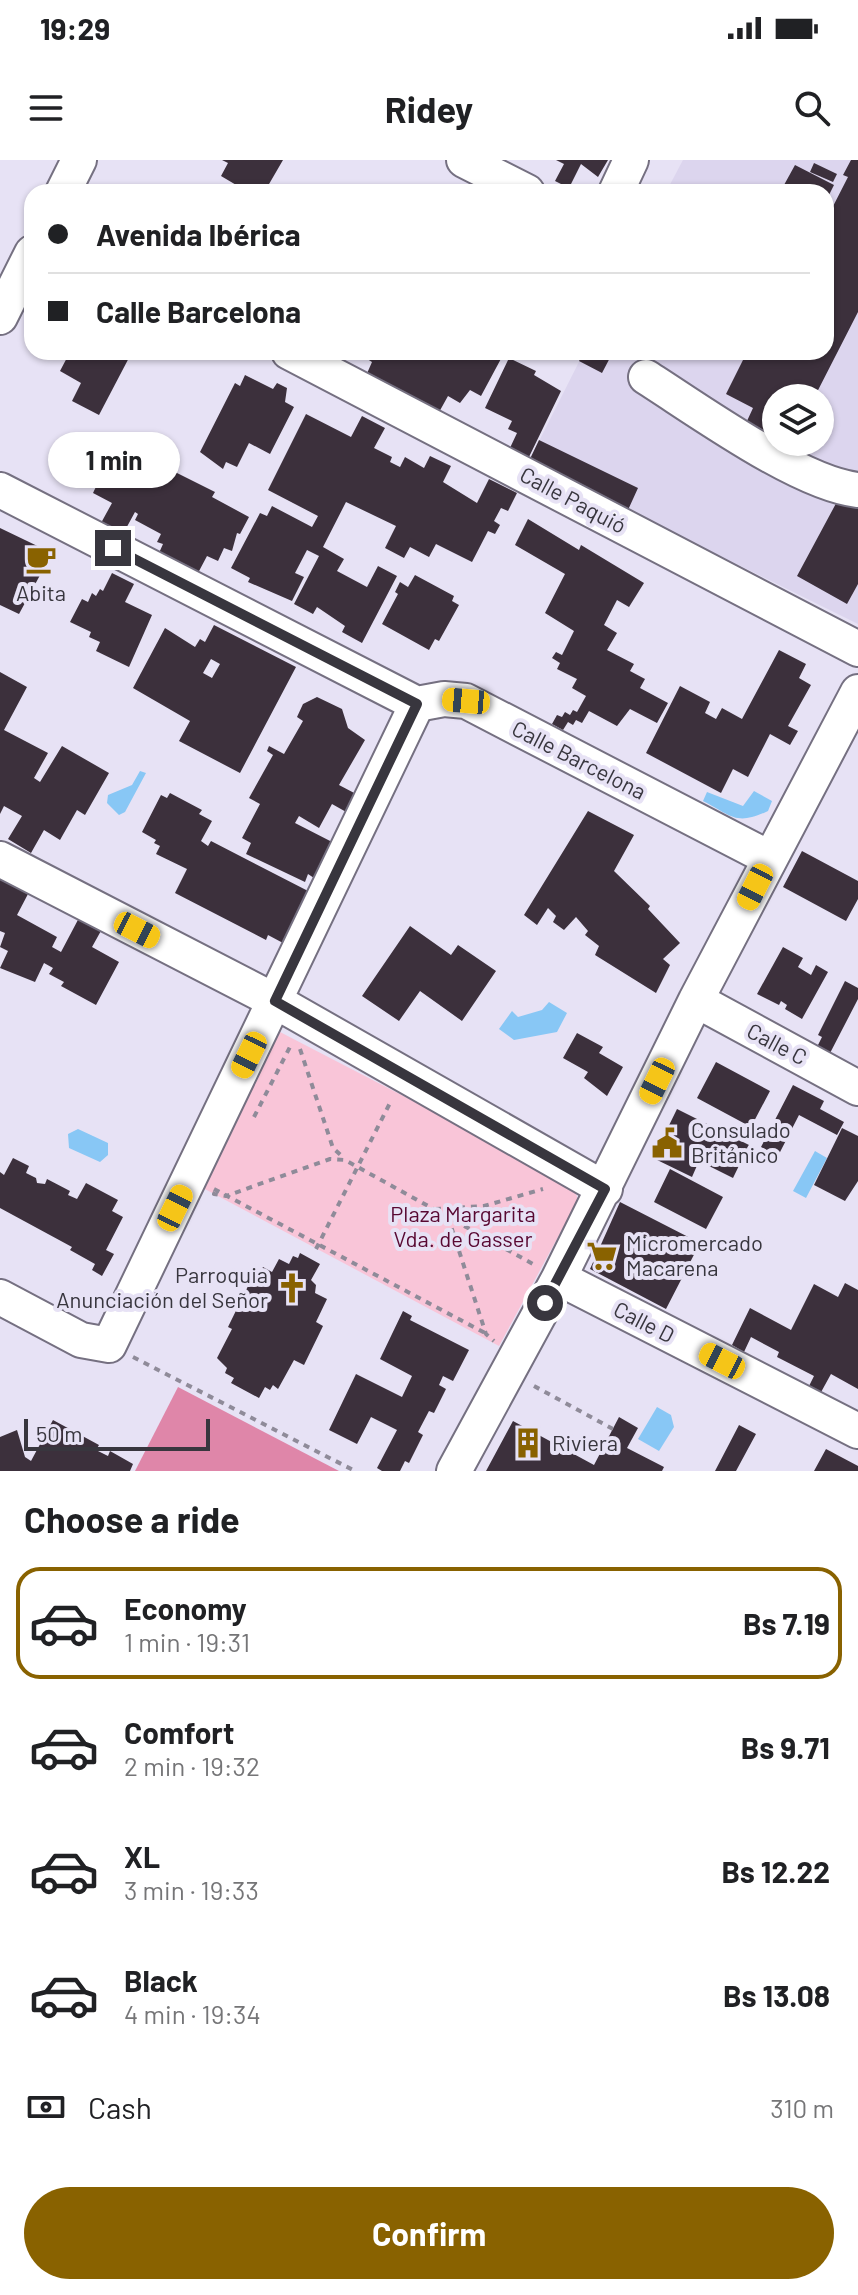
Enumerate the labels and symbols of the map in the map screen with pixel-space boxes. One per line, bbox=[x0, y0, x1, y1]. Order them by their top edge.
callout: 1 min bbox=[47, 432, 179, 488]
street label: Calle Paquió bbox=[516, 460, 631, 538]
route end bbox=[95, 530, 131, 566]
cafe icon: Abita bbox=[24, 542, 58, 576]
place label: Abita bbox=[16, 579, 66, 605]
car bbox=[441, 687, 491, 715]
street label: Calle Barcelona bbox=[508, 714, 651, 804]
car bbox=[733, 860, 777, 914]
car bbox=[110, 908, 164, 952]
street label: Calle C bbox=[743, 1017, 812, 1070]
car bbox=[228, 1028, 270, 1082]
car bbox=[636, 1054, 678, 1108]
place label: Consulado Británico bbox=[691, 1116, 791, 1167]
public building icon: Consulado Británico bbox=[650, 1126, 684, 1160]
car bbox=[154, 1181, 196, 1235]
park label: Plaza Margarita Vda. de Gasser bbox=[390, 1200, 536, 1251]
place label: Micromercado Macarena bbox=[626, 1229, 763, 1280]
supermarket icon: Micromercado Macarena bbox=[585, 1239, 619, 1273]
place label: Parroquia Anunciación del Señor bbox=[56, 1261, 268, 1312]
church icon: Parroquia Anunciación del Señor bbox=[275, 1271, 309, 1305]
route start bbox=[527, 1285, 563, 1321]
street label: Calle D bbox=[610, 1295, 679, 1347]
car bbox=[695, 1339, 749, 1383]
scale bar bbox=[24, 1415, 210, 1451]
building icon: Riviera bbox=[511, 1426, 545, 1460]
place label: Riviera bbox=[552, 1429, 618, 1455]

